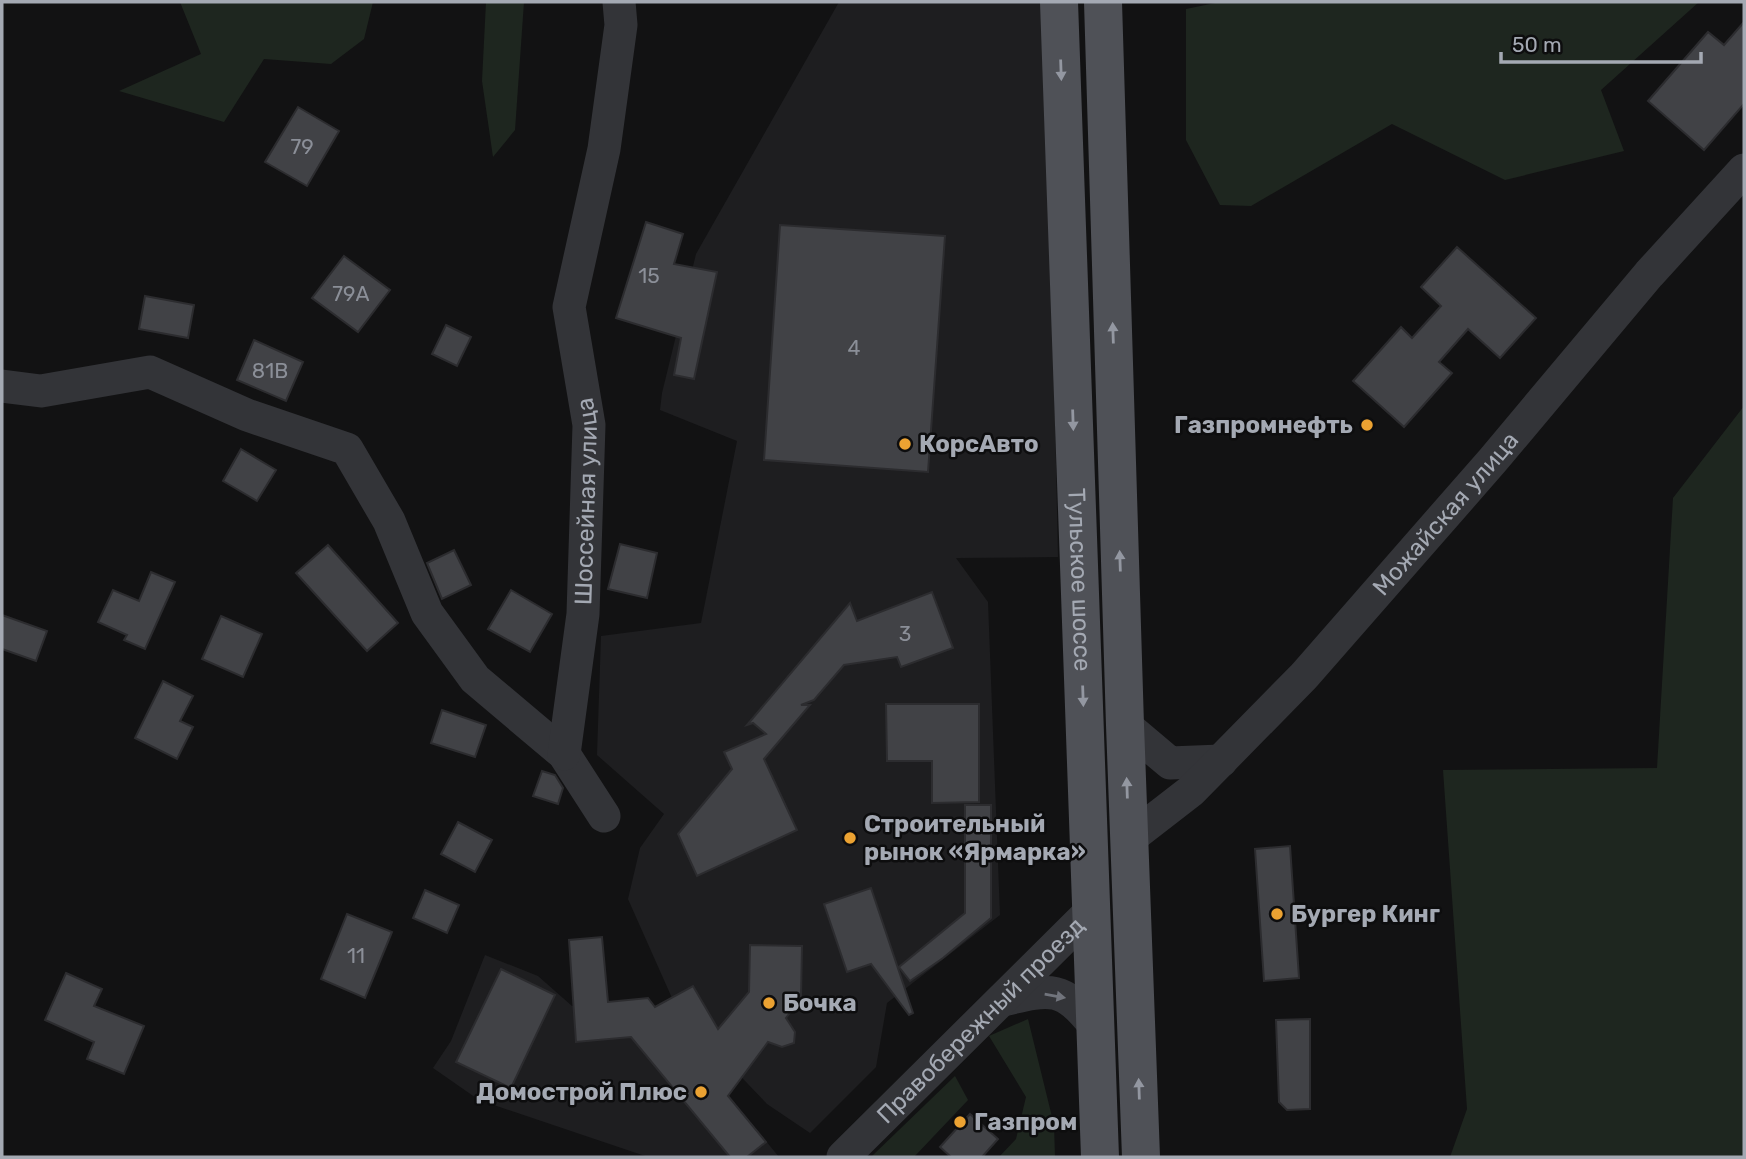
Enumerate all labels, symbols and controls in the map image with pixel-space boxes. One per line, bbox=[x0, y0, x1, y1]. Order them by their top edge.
scale bar bbox=[1501, 21, 1700, 65]
text: 50 m bbox=[1512, 32, 1562, 57]
one-way arrow bbox=[1056, 59, 1067, 81]
house number: 79 bbox=[290, 134, 314, 159]
house number: 15 bbox=[638, 263, 660, 288]
house number: 79А bbox=[332, 281, 370, 306]
one-way arrow bbox=[1107, 322, 1119, 344]
house number: 4 bbox=[847, 335, 861, 360]
house number: 81В bbox=[252, 358, 288, 383]
street label: Шоссейная улица bbox=[569, 396, 603, 605]
one-way arrow bbox=[1067, 409, 1079, 431]
place label: Газпромнефть bbox=[1174, 411, 1353, 439]
marker: Газпромнефть bbox=[1359, 417, 1375, 433]
street label: Можайская улица bbox=[1367, 426, 1524, 601]
place label: КорсАвто bbox=[919, 430, 1039, 458]
marker: КорсАвто bbox=[897, 436, 913, 452]
street label: Тульское шоссе bbox=[1062, 487, 1097, 672]
one-way arrow bbox=[1114, 550, 1125, 572]
house number: 3 bbox=[899, 621, 911, 646]
one-way arrow bbox=[1077, 685, 1088, 707]
one-way arrow bbox=[1122, 777, 1133, 799]
place label: Строительный рынок «Ярмарка» bbox=[864, 810, 1086, 866]
marker: Строительный рынок «Ярмарка» bbox=[842, 830, 858, 846]
place label: Бургер Кинг bbox=[1291, 900, 1440, 928]
marker: Бургер Кинг bbox=[1269, 906, 1285, 922]
street label: Правобережный проезд bbox=[871, 912, 1090, 1129]
house number: 11 bbox=[347, 943, 365, 968]
place label: Бочка bbox=[783, 989, 857, 1017]
one-way arrow bbox=[1044, 991, 1066, 1002]
marker: Бочка bbox=[761, 995, 777, 1011]
place label: Домострой Плюс bbox=[476, 1078, 687, 1106]
one-way arrow bbox=[1133, 1078, 1144, 1100]
marker: Домострой Плюс bbox=[693, 1084, 709, 1100]
place label: Газпром bbox=[974, 1108, 1077, 1136]
marker: Газпром bbox=[952, 1114, 968, 1130]

